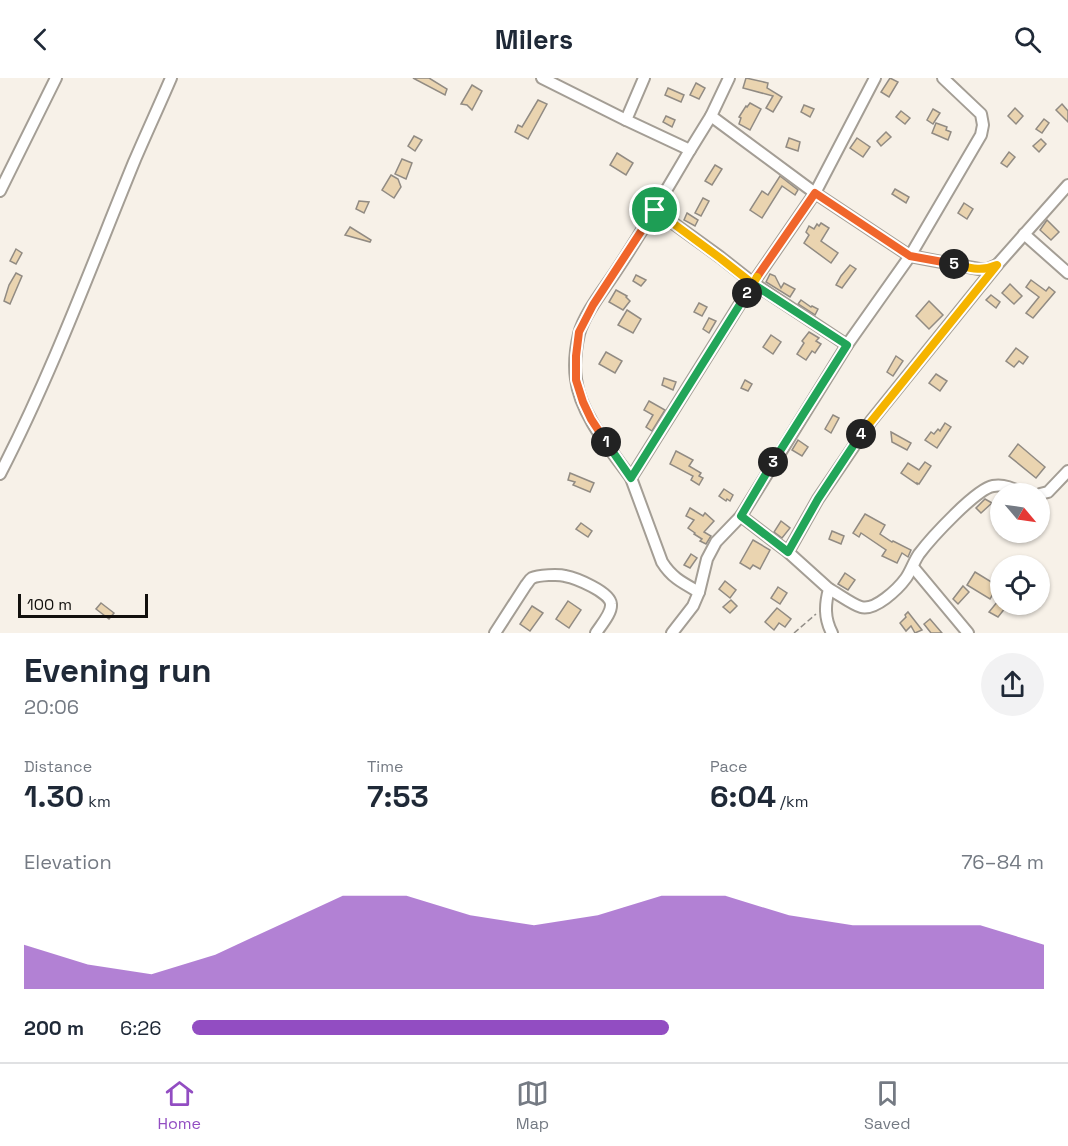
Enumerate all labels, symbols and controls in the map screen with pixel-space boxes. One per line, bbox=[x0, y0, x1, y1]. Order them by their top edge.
text: Milers bbox=[495, 22, 573, 57]
icon: back bbox=[24, 23, 57, 56]
icon: search bbox=[1011, 23, 1044, 56]
pin bbox=[629, 184, 680, 235]
icon: arrive bbox=[638, 193, 671, 226]
pin: 5 bbox=[939, 249, 969, 279]
text: 5 bbox=[949, 253, 959, 274]
pin: 2 bbox=[732, 278, 762, 308]
text: 2 bbox=[742, 282, 752, 303]
pin: 4 bbox=[846, 419, 876, 449]
text: 4 bbox=[856, 423, 866, 444]
pin: 1 bbox=[591, 427, 621, 457]
text: 1 bbox=[602, 431, 610, 452]
pin: 3 bbox=[758, 447, 788, 477]
text: 3 bbox=[768, 451, 778, 472]
north arrow bbox=[990, 483, 1050, 543]
map controls bbox=[990, 483, 1050, 615]
button: locate bbox=[990, 555, 1050, 615]
scale bar bbox=[18, 591, 148, 618]
text: 100 m bbox=[27, 594, 72, 615]
text: Evening run bbox=[24, 650, 212, 692]
button: share bbox=[981, 653, 1044, 716]
text: 20:06 bbox=[24, 694, 79, 720]
text: Distance bbox=[24, 756, 92, 777]
text: Time bbox=[367, 756, 403, 777]
text: Pace bbox=[710, 756, 747, 777]
text: 1.30 bbox=[24, 777, 84, 816]
text: 7:53 bbox=[367, 777, 429, 816]
text: 6:04 bbox=[710, 777, 776, 816]
text: km bbox=[84, 791, 111, 812]
text: /km bbox=[776, 791, 808, 812]
text: Elevation bbox=[24, 849, 112, 875]
text: 76–84 m bbox=[961, 849, 1044, 875]
text: 200 m bbox=[24, 1015, 84, 1041]
text: 6:26 bbox=[120, 1015, 162, 1041]
tab: Home bbox=[157, 1077, 201, 1134]
tab: Map bbox=[516, 1077, 549, 1134]
tab: Saved bbox=[864, 1077, 911, 1134]

